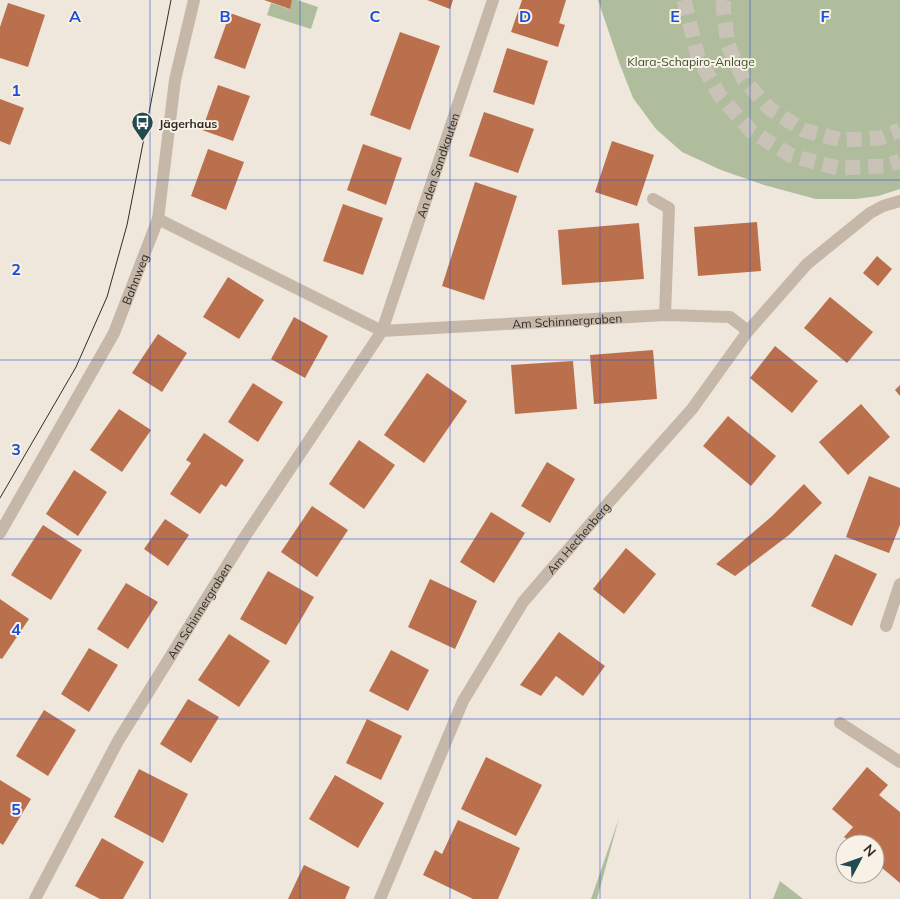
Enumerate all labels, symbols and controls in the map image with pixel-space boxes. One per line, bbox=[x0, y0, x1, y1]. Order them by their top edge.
text: A bbox=[69, 6, 81, 26]
text: B bbox=[219, 6, 231, 26]
text: C bbox=[370, 6, 381, 26]
text: D bbox=[519, 6, 531, 26]
text: E bbox=[670, 6, 680, 26]
text: F bbox=[820, 6, 830, 26]
park label: Klara-Schapiro-Anlage bbox=[627, 54, 755, 69]
text: 1 bbox=[11, 80, 21, 100]
bus stop icon: Jägerhaus bbox=[131, 111, 155, 142]
street label: An den Sandkauten bbox=[413, 111, 462, 220]
place label: Jägerhaus bbox=[159, 116, 217, 131]
street label: Bahnweg bbox=[118, 251, 151, 307]
text: 2 bbox=[11, 259, 21, 279]
street label: Am Schinnergraben bbox=[512, 310, 623, 331]
text: 3 bbox=[11, 439, 21, 459]
street label: Am Hechenberg bbox=[543, 499, 613, 577]
street label: Am Schinnergraben bbox=[164, 560, 234, 661]
text: 4 bbox=[11, 619, 21, 639]
text: 5 bbox=[11, 799, 21, 819]
north arrow bbox=[835, 834, 885, 884]
text: N bbox=[860, 841, 880, 860]

